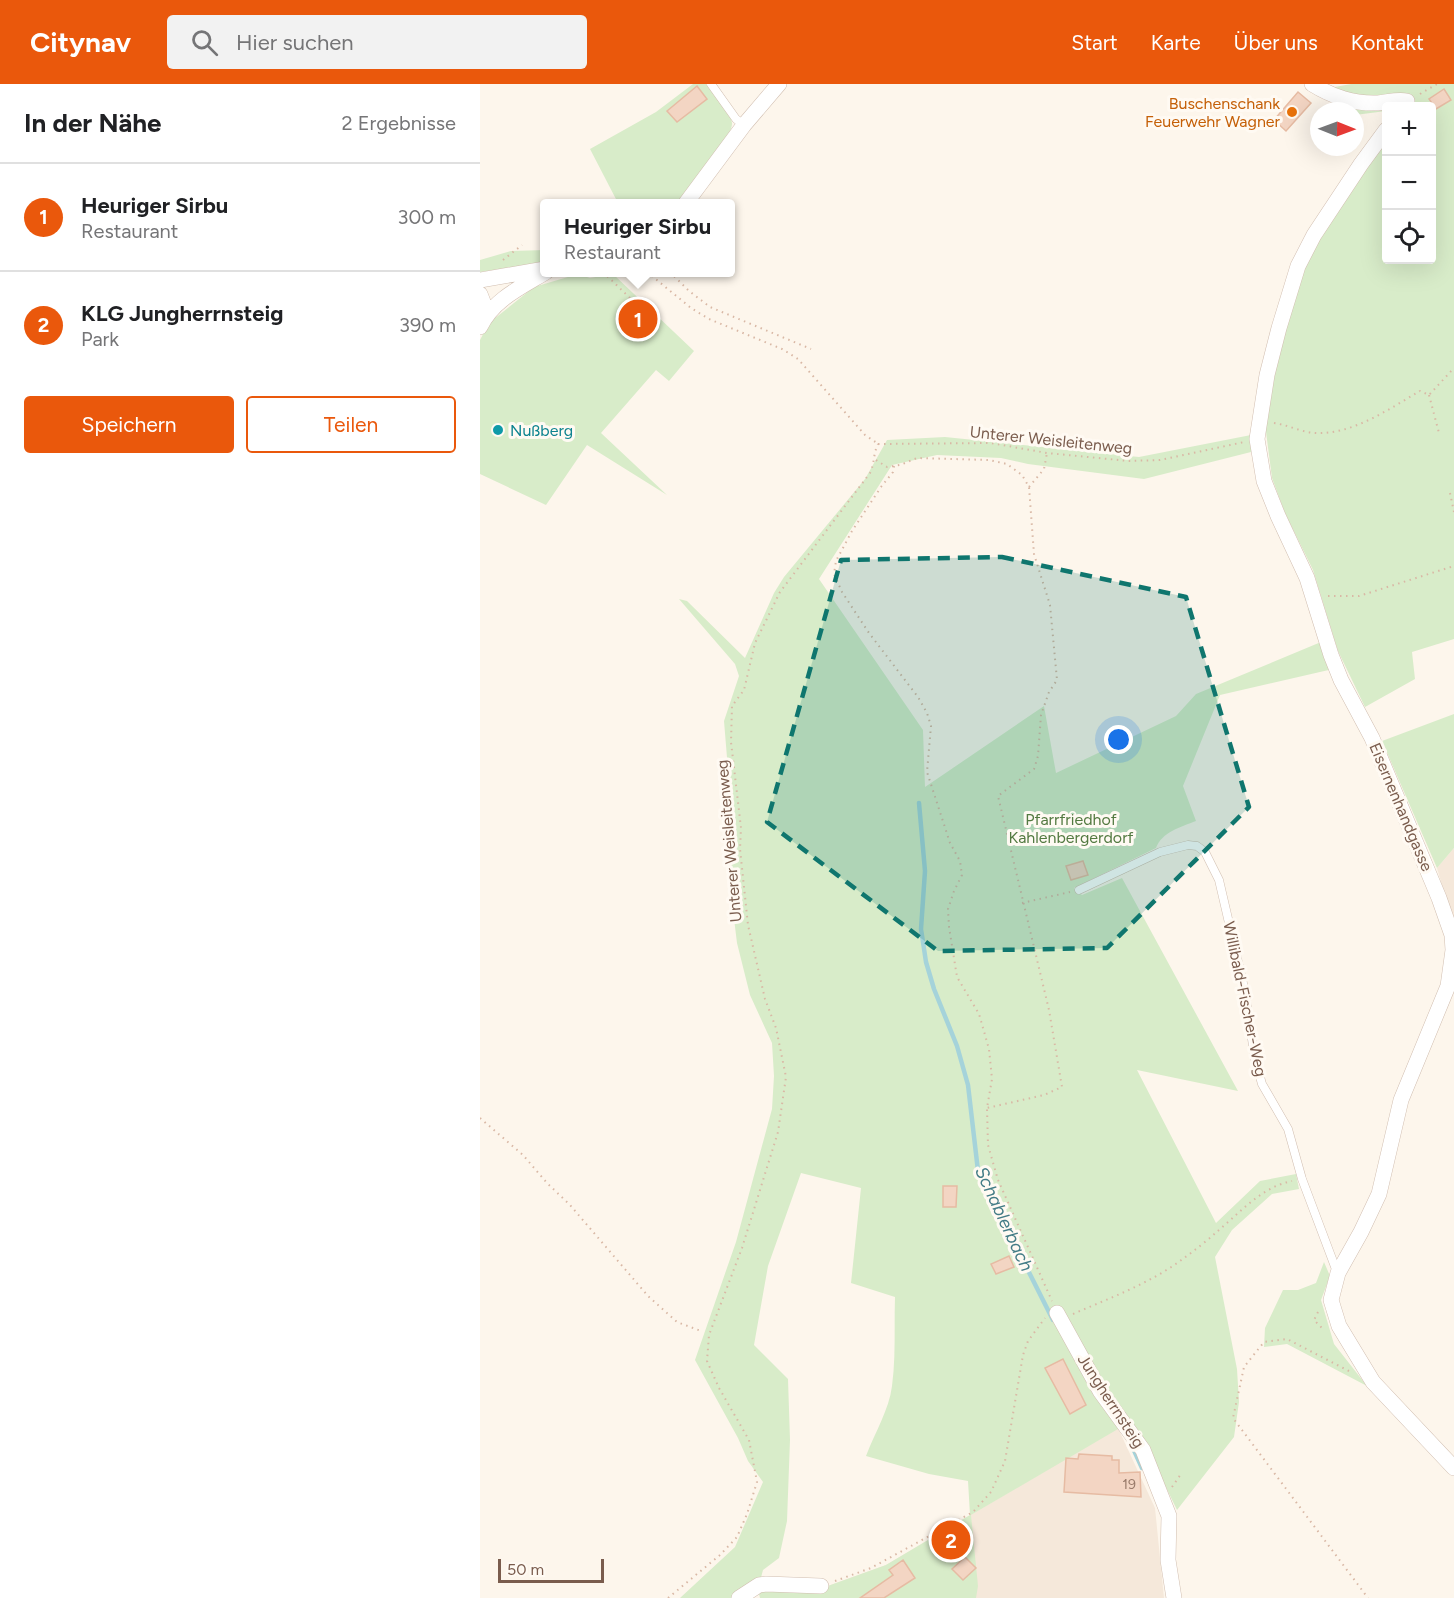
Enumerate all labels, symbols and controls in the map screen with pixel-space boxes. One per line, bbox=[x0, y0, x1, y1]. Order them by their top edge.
search box bbox=[167, 15, 587, 69]
text: Citynav bbox=[30, 25, 131, 59]
icon: search bbox=[188, 26, 221, 59]
text: Hier suchen bbox=[236, 29, 354, 56]
text: Start bbox=[1071, 30, 1118, 55]
text: Karte bbox=[1151, 30, 1201, 55]
text: Über uns bbox=[1234, 30, 1318, 55]
text: Kontakt bbox=[1351, 30, 1424, 55]
place label: Buschenschank Feuerwehr Wagner bbox=[1145, 94, 1281, 131]
north arrow bbox=[1310, 102, 1364, 156]
map controls bbox=[1382, 102, 1436, 264]
button: + bbox=[1382, 102, 1436, 156]
marker: Buschenschank Feuerwehr Wagner bbox=[1285, 105, 1299, 119]
text: In der Nähe bbox=[24, 107, 161, 139]
text: 2 Ergebnisse bbox=[342, 111, 456, 135]
button: − bbox=[1382, 156, 1436, 210]
text: Heuriger Sirbu bbox=[81, 192, 228, 219]
popup bbox=[540, 199, 735, 277]
text: 1 bbox=[39, 205, 48, 229]
text: 300 m bbox=[398, 205, 456, 229]
button: locate bbox=[1382, 210, 1436, 264]
text: Heuriger Sirbu bbox=[564, 213, 711, 240]
text: Restaurant bbox=[81, 219, 178, 243]
text: Restaurant bbox=[564, 240, 661, 264]
pin: 1 bbox=[618, 296, 658, 342]
text: KLG Jungherrnsteig bbox=[81, 300, 283, 327]
text: 2 bbox=[38, 313, 49, 337]
text: 390 m bbox=[399, 313, 456, 337]
text: Park bbox=[81, 327, 119, 351]
button: Speichern bbox=[24, 396, 234, 453]
button: Teilen bbox=[246, 396, 456, 453]
place label: Nußberg bbox=[510, 421, 573, 440]
street label: Unterer Weisleitenweg bbox=[969, 422, 1133, 458]
marker: Nußberg bbox=[491, 423, 505, 437]
your location bbox=[1104, 725, 1133, 754]
street label: Eisernenhandgasse bbox=[1365, 740, 1437, 874]
street label: Unterer Weisleitenweg bbox=[712, 759, 746, 923]
park label: Pfarrfriedhof Kahlenbergerdorf bbox=[1009, 810, 1134, 847]
street label: Willibald-Fischer-Weg bbox=[1219, 920, 1271, 1078]
water label: Schablerbach bbox=[970, 1163, 1038, 1275]
street label: Jungherrnsteig bbox=[1074, 1350, 1148, 1452]
house number: 19 bbox=[1122, 1476, 1136, 1493]
pin: 2 bbox=[932, 1518, 970, 1562]
scale bar bbox=[498, 1556, 604, 1584]
text: 50 m bbox=[507, 1560, 544, 1579]

